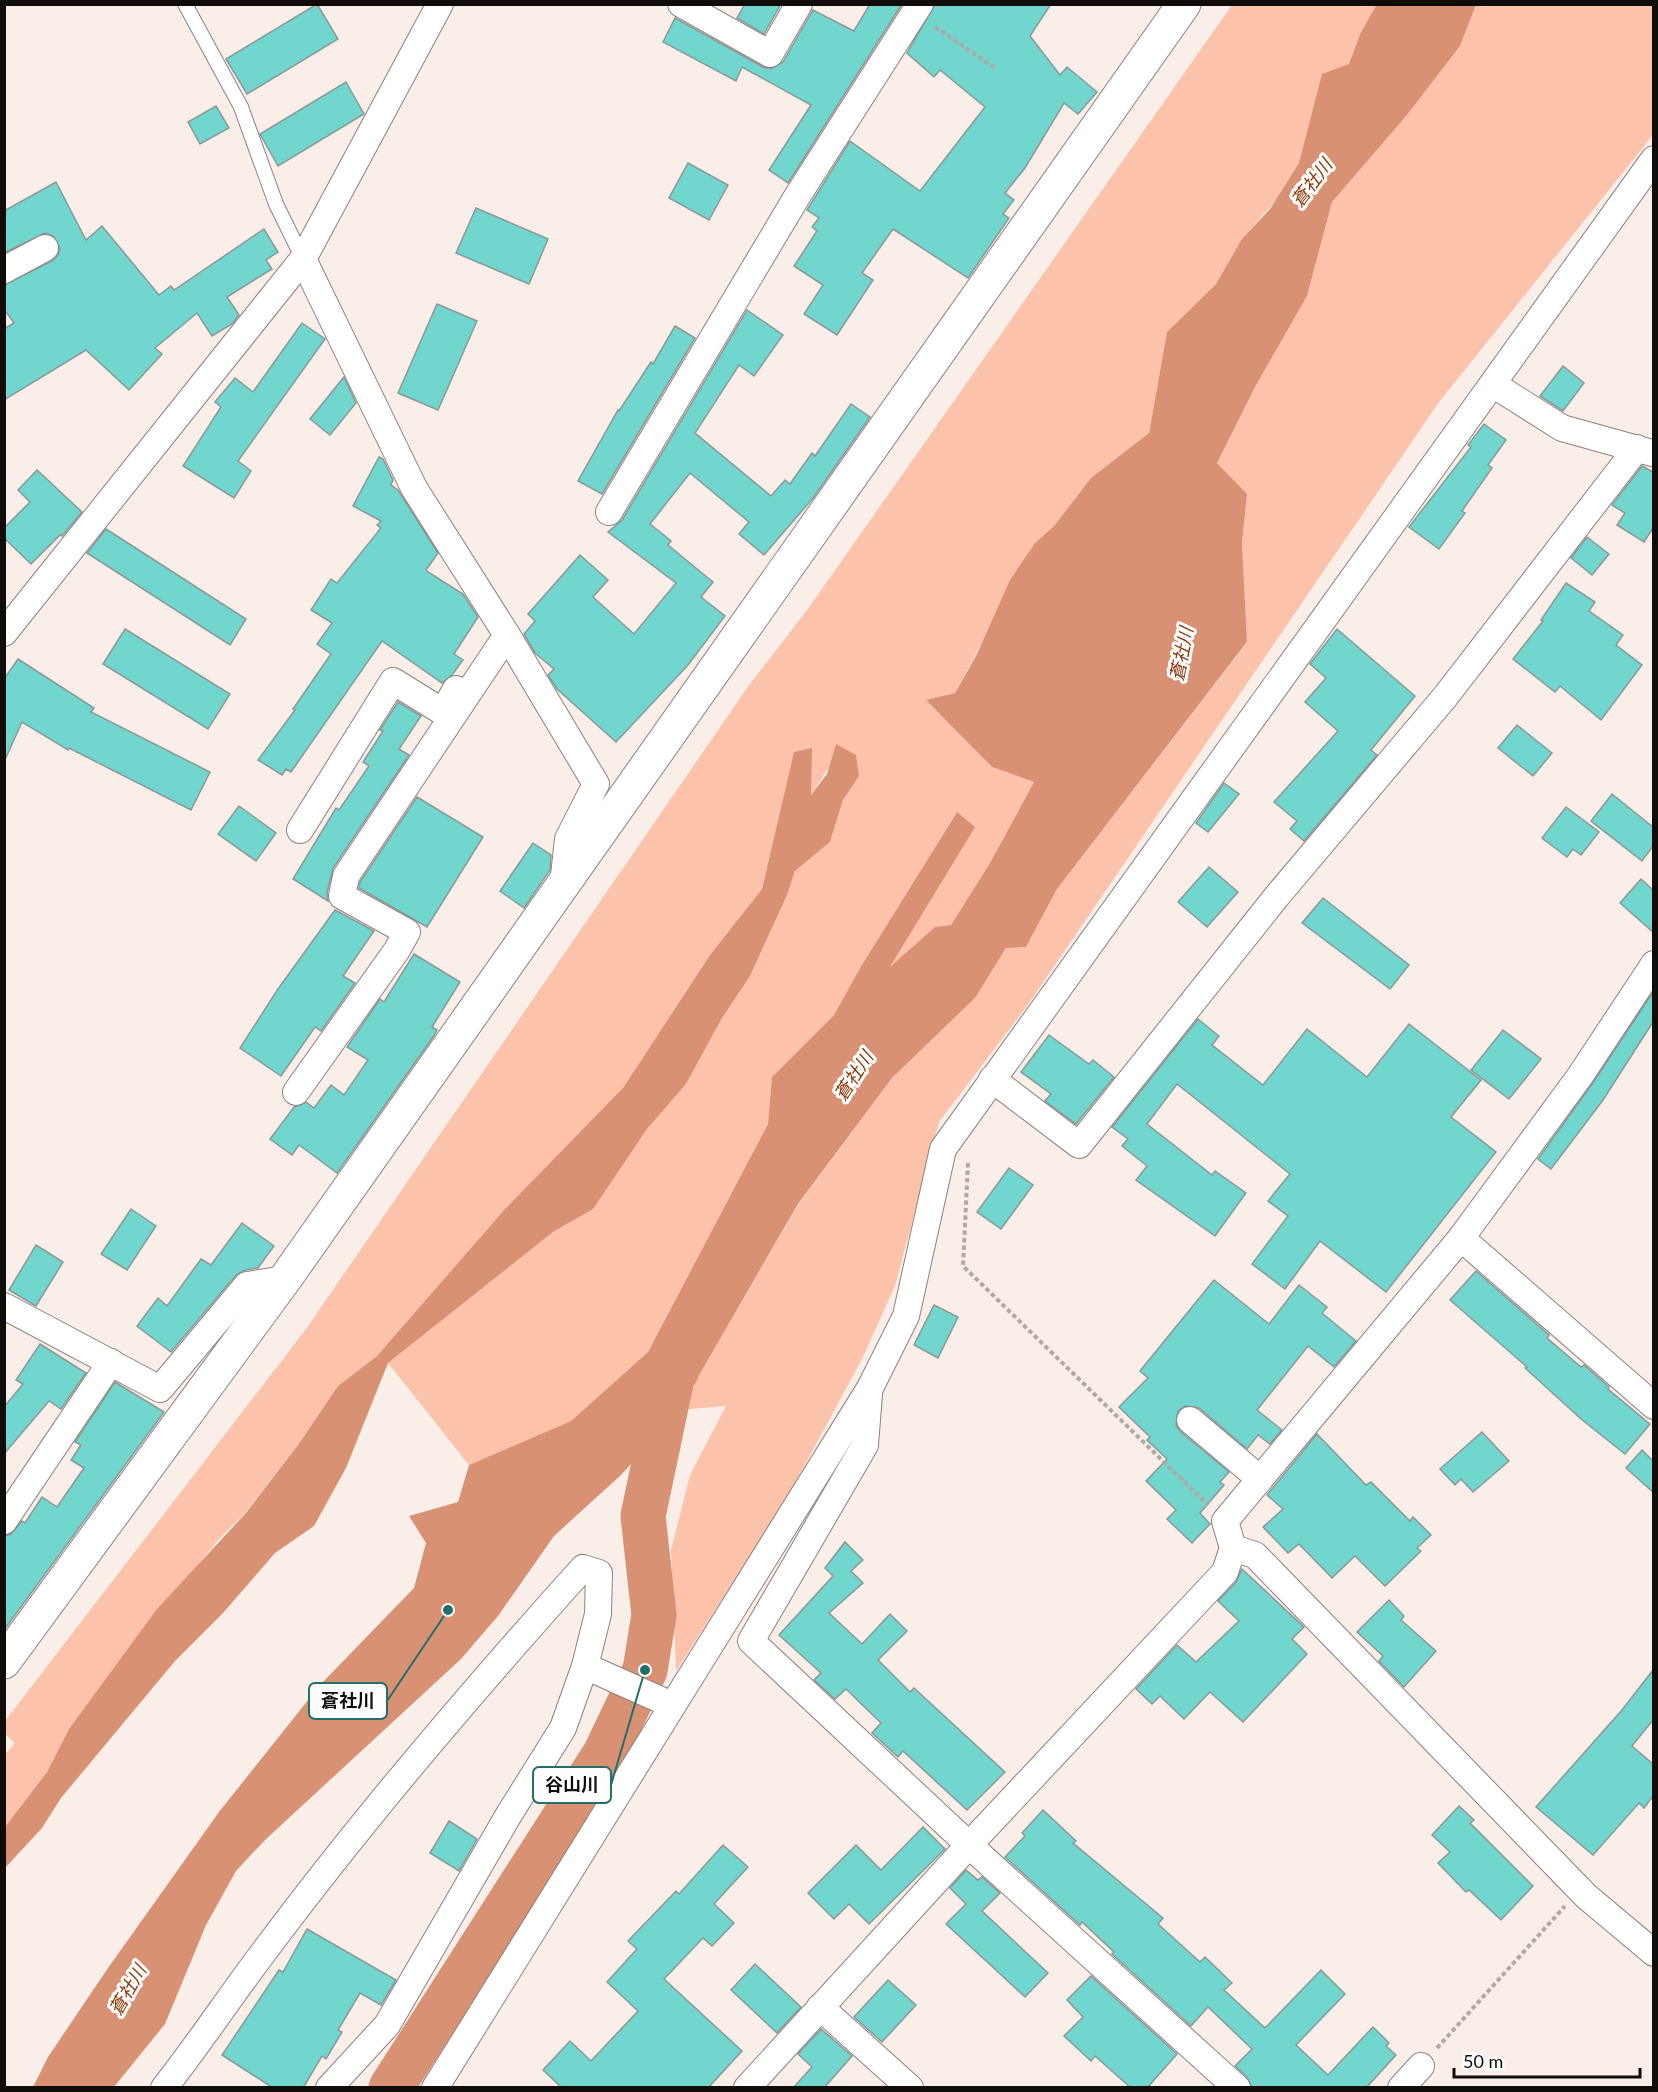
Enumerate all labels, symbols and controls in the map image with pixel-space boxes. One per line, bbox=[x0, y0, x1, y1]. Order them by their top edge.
water label: 蒼社川 bbox=[1286, 153, 1337, 211]
water label: 蒼社川 bbox=[1165, 623, 1197, 682]
water label: 蒼社川 bbox=[829, 1045, 878, 1104]
callout: 蒼社川 bbox=[309, 1683, 387, 1719]
text: 蒼社川 bbox=[321, 1689, 375, 1711]
callout: 谷山川 bbox=[533, 1767, 611, 1803]
text: 谷山川 bbox=[545, 1773, 599, 1795]
water label: 蒼社川 bbox=[104, 1959, 151, 2018]
scale bar bbox=[1454, 2041, 1640, 2079]
text: 50 m bbox=[1463, 2050, 1503, 2072]

